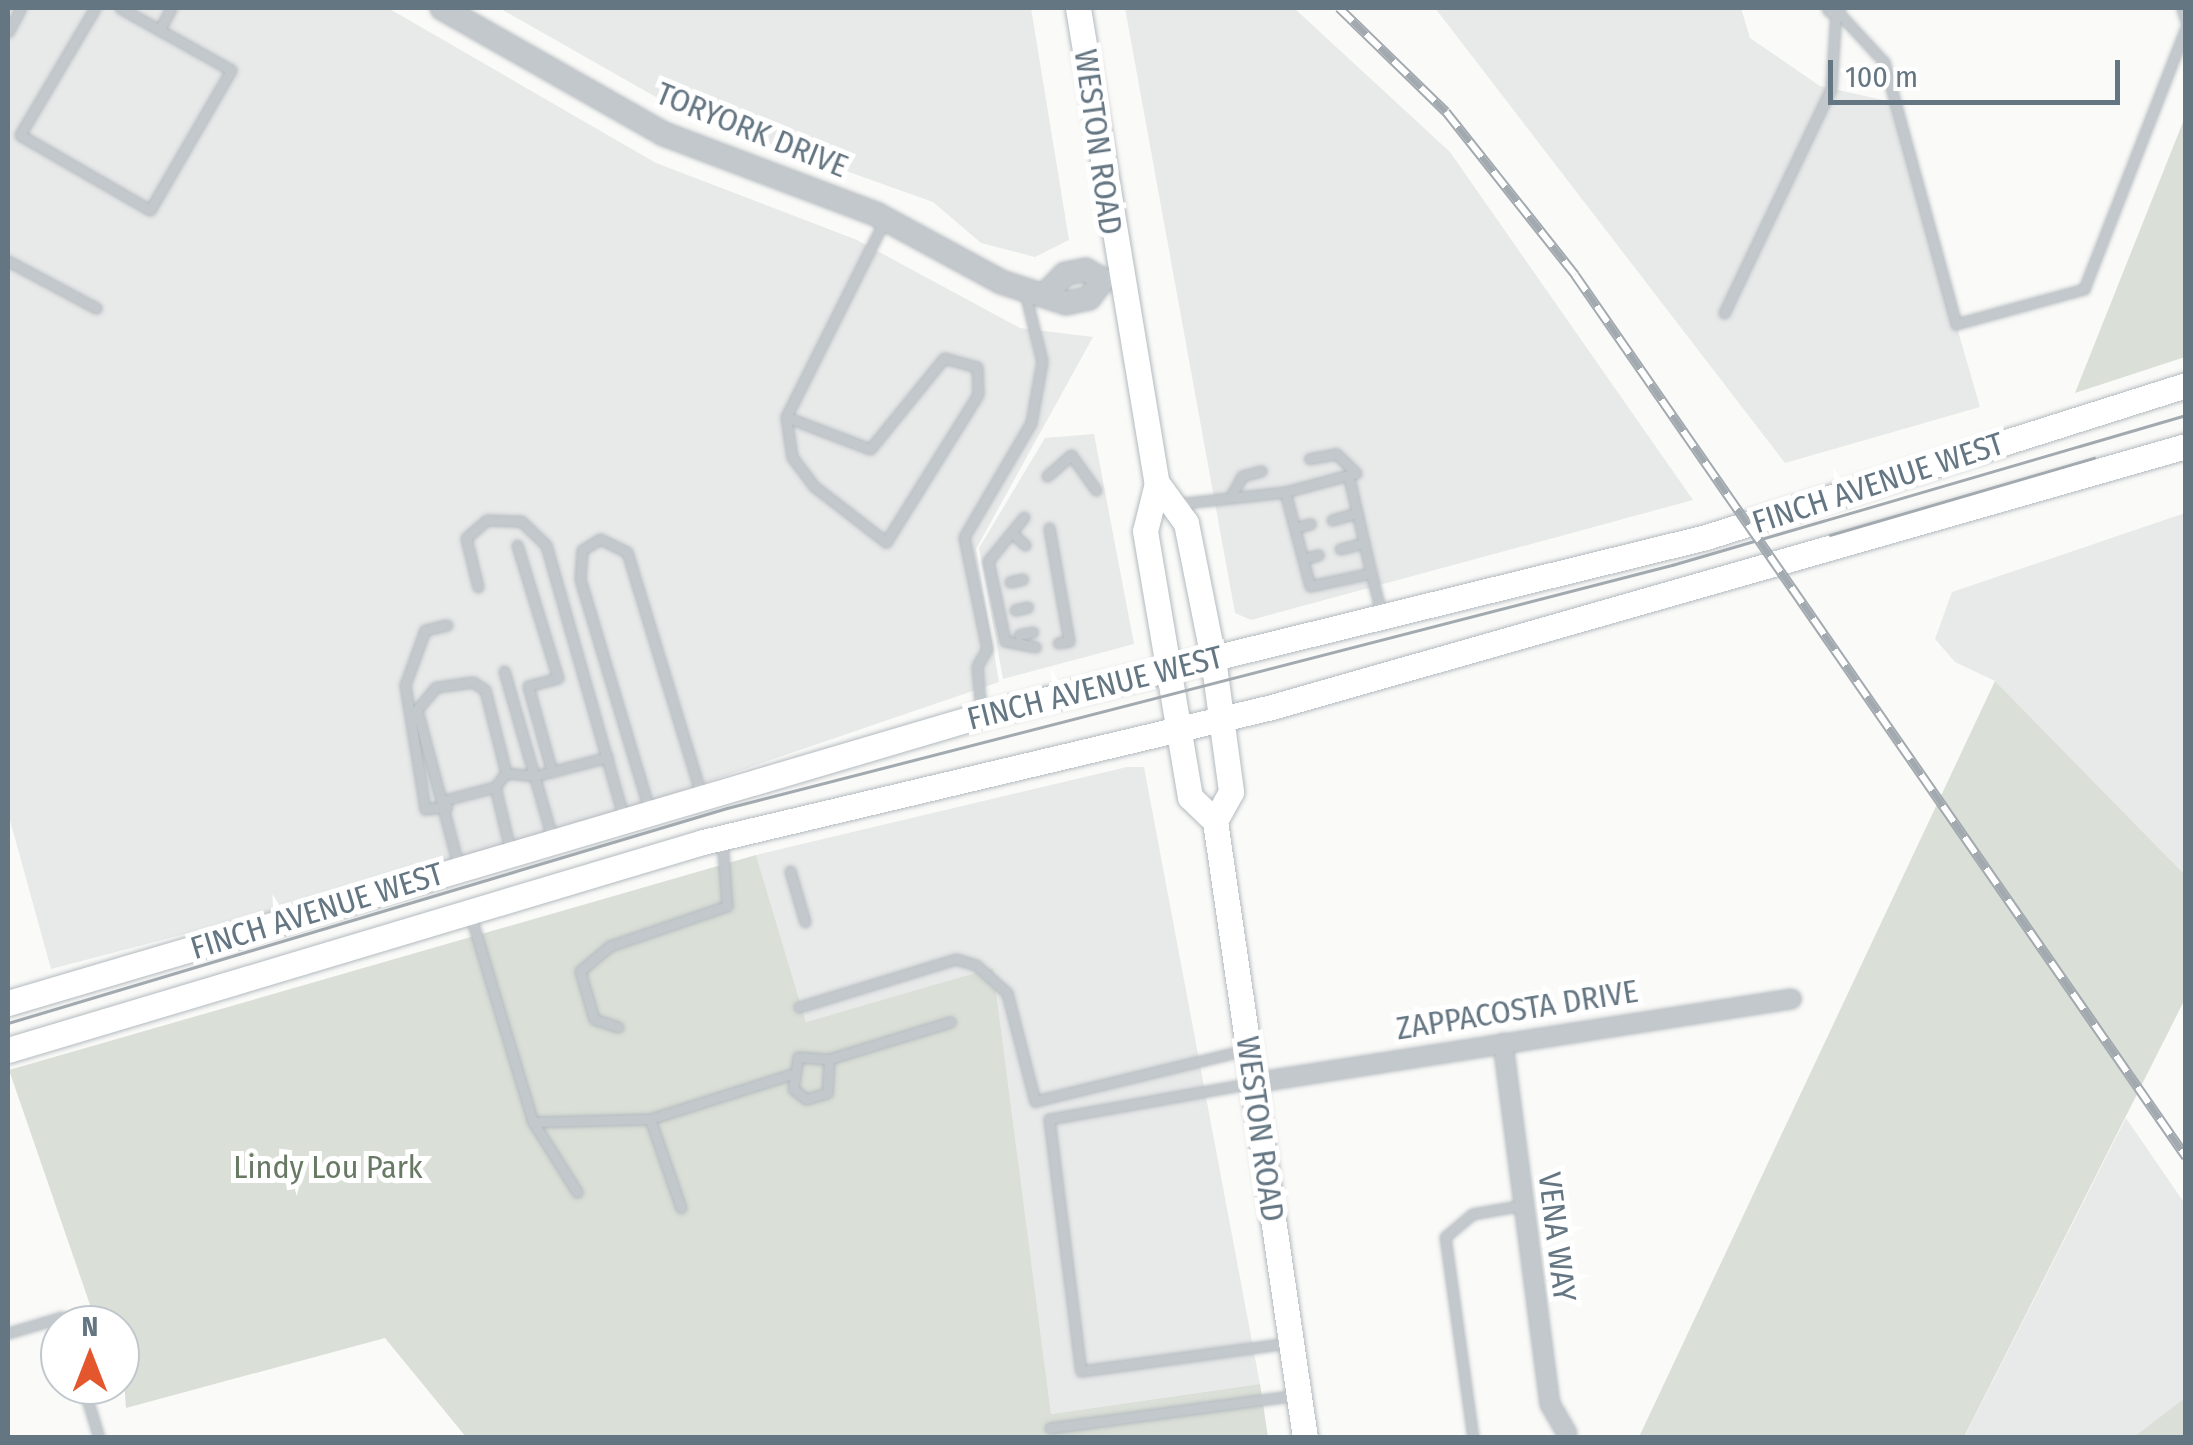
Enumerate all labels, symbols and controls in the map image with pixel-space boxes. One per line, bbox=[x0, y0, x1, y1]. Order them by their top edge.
scale bar bbox=[1833, 40, 2126, 102]
street label: WESTON ROAD bbox=[1066, 47, 1130, 237]
text: 100 m bbox=[1845, 59, 1918, 95]
street label: TORYORK DRIVE bbox=[651, 74, 853, 186]
street label: FINCH AVENUE WEST bbox=[1747, 424, 2009, 542]
street label: FINCH AVENUE WEST bbox=[963, 638, 1227, 738]
street label: FINCH AVENUE WEST bbox=[186, 854, 448, 968]
street label: ZAPPACOSTA DRIVE bbox=[1393, 972, 1641, 1048]
street label: WESTON ROAD bbox=[1228, 1034, 1292, 1224]
park label: Lindy Lou Park bbox=[233, 1148, 423, 1186]
street label: VENA WAY bbox=[1530, 1170, 1584, 1304]
north arrow bbox=[40, 1305, 140, 1405]
text: N bbox=[82, 1310, 98, 1343]

